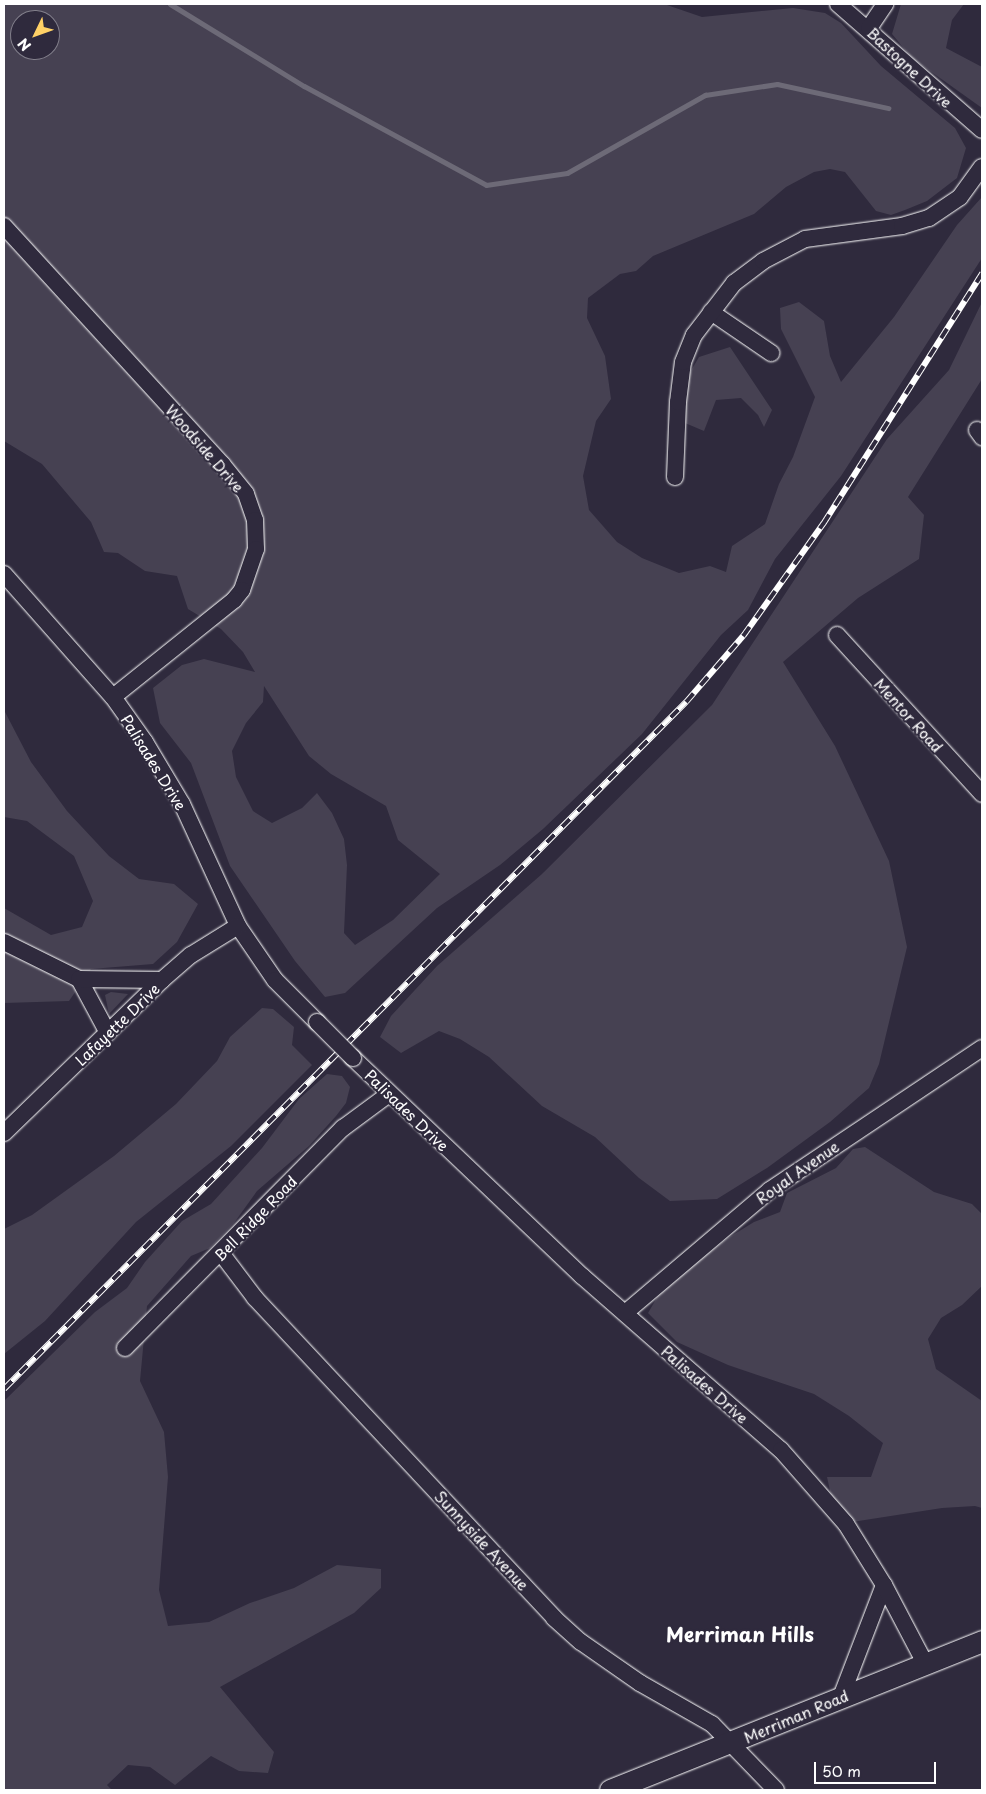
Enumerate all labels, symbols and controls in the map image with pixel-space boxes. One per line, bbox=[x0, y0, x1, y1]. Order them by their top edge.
north arrow bbox=[10, 10, 60, 60]
street label: Bastogne Drive bbox=[864, 23, 956, 111]
text: N bbox=[13, 34, 36, 56]
street label: Woodside Drive bbox=[162, 400, 248, 496]
street label: Mentor Road bbox=[871, 674, 947, 756]
street label: Palisades Drive bbox=[117, 711, 191, 813]
street label: Lafayette Drive bbox=[71, 979, 163, 1069]
street label: Palisades Drive bbox=[361, 1066, 453, 1154]
street label: Royal Avenue bbox=[752, 1137, 842, 1207]
street label: Bell Ridge Road bbox=[209, 1171, 301, 1265]
street label: Palisades Drive bbox=[658, 1341, 752, 1427]
street label: Sunnyside Avenue bbox=[431, 1486, 533, 1594]
district label: Merriman Hills bbox=[666, 1622, 814, 1646]
street label: Merriman Road bbox=[741, 1686, 851, 1746]
scale bar bbox=[816, 1752, 938, 1784]
text: 50 m bbox=[822, 1759, 861, 1782]

